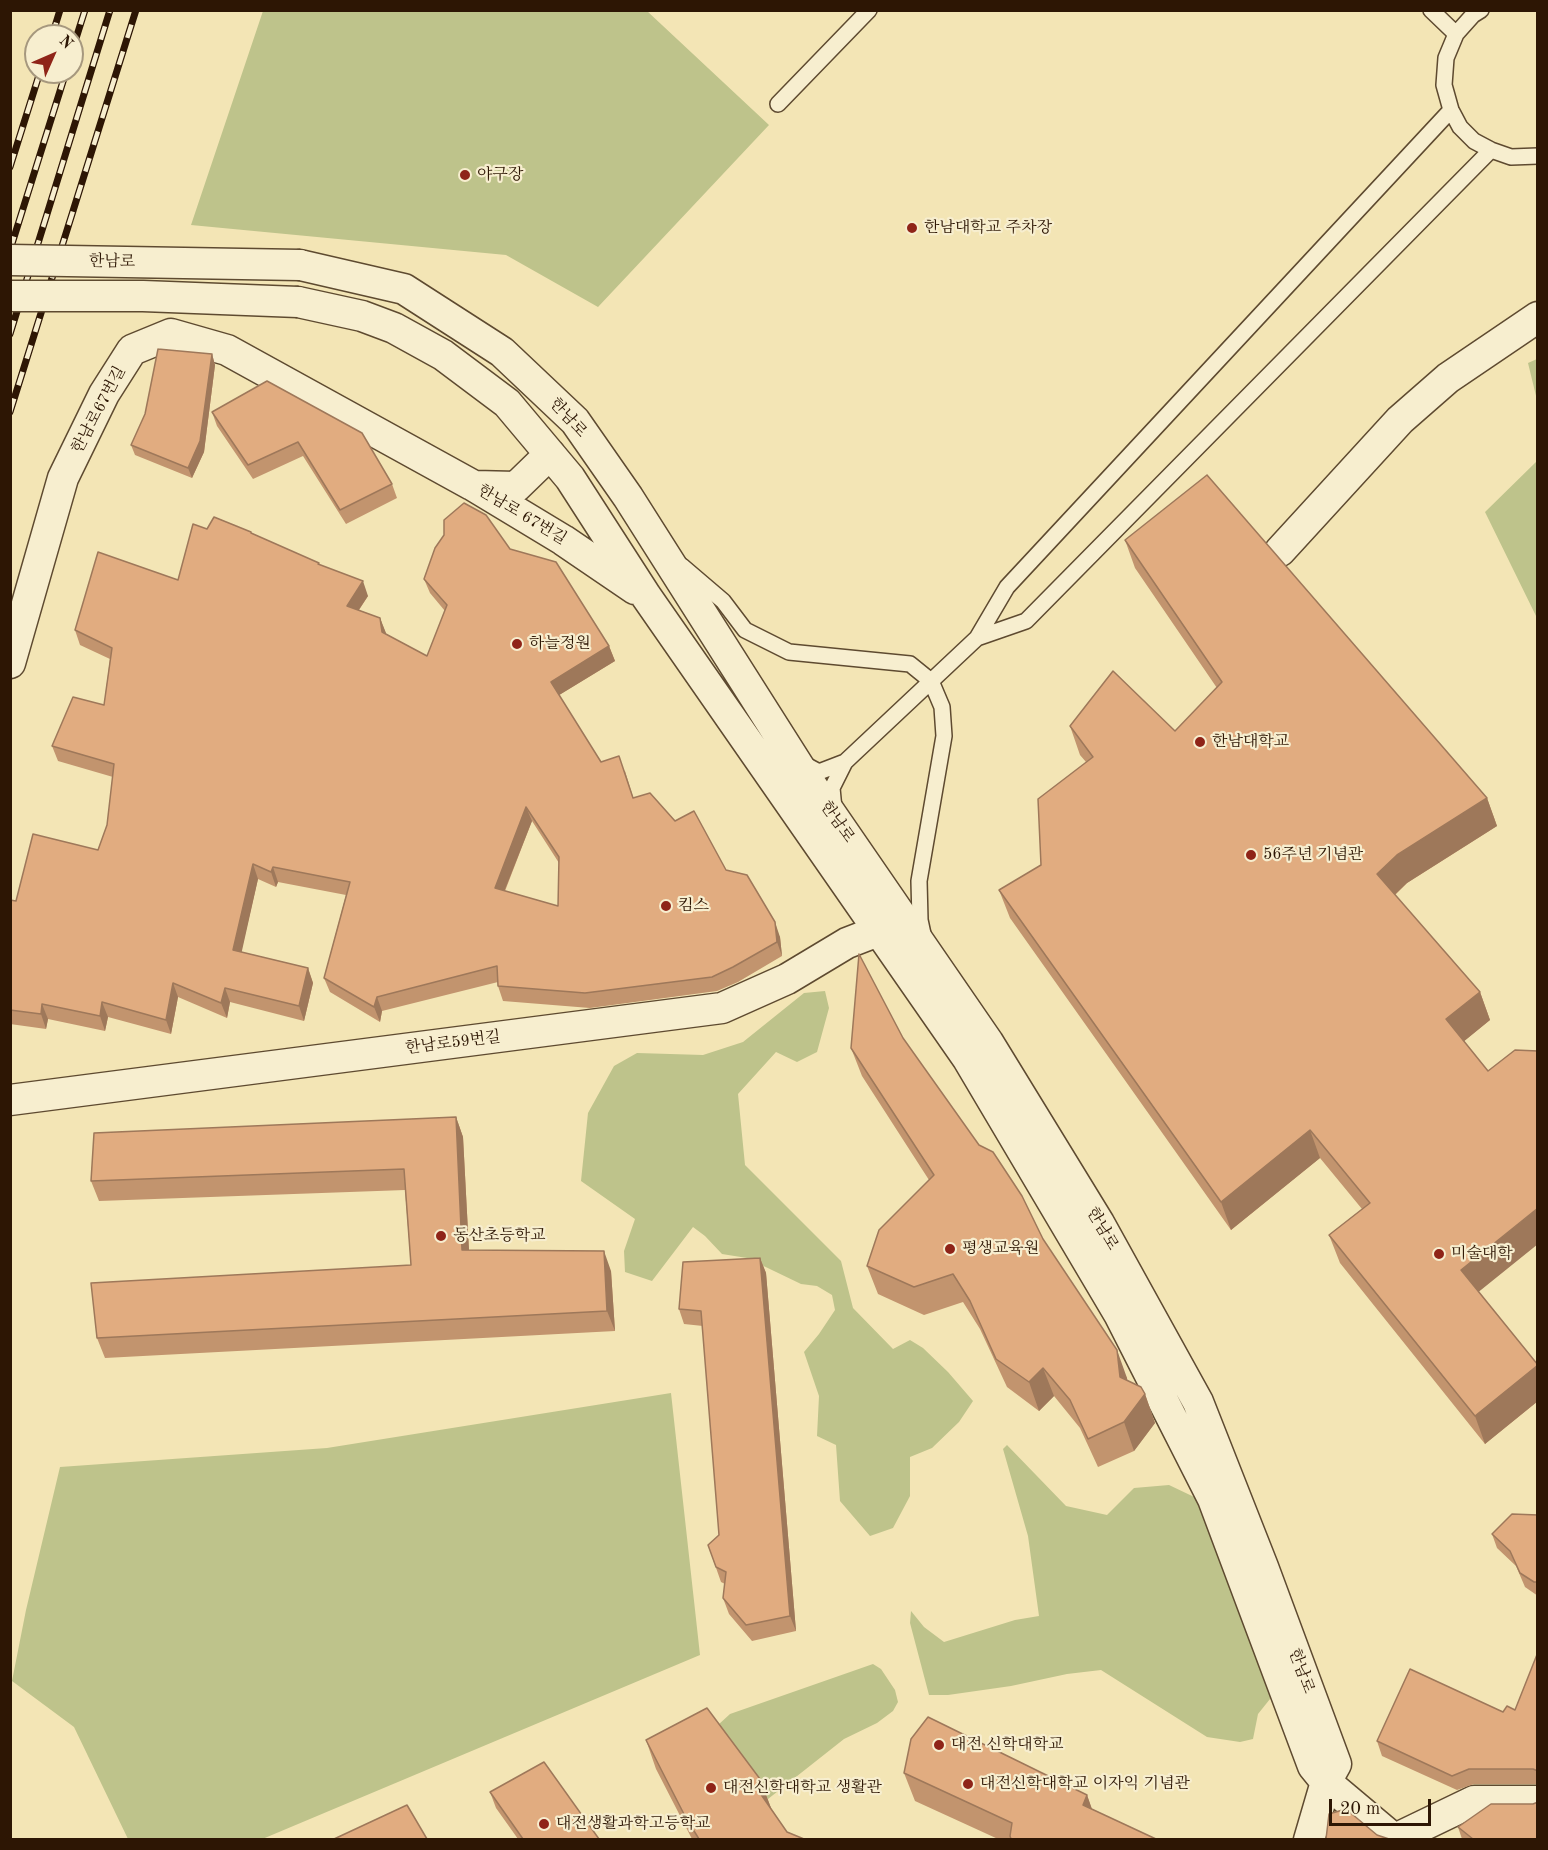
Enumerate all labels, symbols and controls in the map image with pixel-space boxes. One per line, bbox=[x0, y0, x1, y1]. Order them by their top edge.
north arrow bbox=[24, 24, 84, 84]
text: N bbox=[55, 33, 75, 53]
place label: 야구장 bbox=[477, 165, 523, 185]
marker: 야구장 bbox=[458, 168, 472, 182]
place label: 한남대학교 주차장 bbox=[924, 218, 1052, 238]
marker: 한남대학교 주차장 bbox=[905, 221, 919, 235]
street label: 한남로 bbox=[89, 252, 135, 272]
street label: 한남로67번길 bbox=[68, 363, 130, 457]
street label: 한남로 bbox=[545, 394, 591, 442]
street label: 한남로 67번길 bbox=[474, 481, 570, 549]
place label: 하늘정원 bbox=[529, 634, 591, 654]
marker: 하늘정원 bbox=[510, 637, 524, 651]
place label: 한남대학교 bbox=[1212, 732, 1289, 752]
marker: 한남대학교 bbox=[1193, 735, 1207, 749]
street label: 한남로 bbox=[816, 798, 858, 846]
place label: 56주년 기념관 bbox=[1263, 845, 1363, 865]
marker: 56주년 기념관 bbox=[1244, 848, 1258, 862]
place label: 킴스 bbox=[678, 896, 709, 916]
marker: 킴스 bbox=[659, 899, 673, 913]
street label: 한남로59번길 bbox=[404, 1028, 502, 1058]
street label: 한남로 bbox=[1082, 1204, 1122, 1254]
place label: 동산초등학교 bbox=[453, 1226, 546, 1246]
marker: 동산초등학교 bbox=[434, 1229, 448, 1243]
place label: 평생교육원 bbox=[962, 1239, 1039, 1259]
marker: 평생교육원 bbox=[943, 1242, 957, 1256]
place label: 미술대학 bbox=[1451, 1244, 1513, 1264]
marker: 미술대학 bbox=[1432, 1247, 1446, 1261]
street label: 한남로 bbox=[1284, 1646, 1318, 1696]
place label: 대전 신학대학교 bbox=[951, 1735, 1064, 1755]
marker: 대전 신학대학교 bbox=[932, 1738, 946, 1752]
place label: 대전신학대학교 이자익 기념관 bbox=[980, 1774, 1190, 1794]
marker: 대전신학대학교 이자익 기념관 bbox=[961, 1777, 975, 1791]
place label: 대전신학대학교 생활관 bbox=[723, 1778, 882, 1798]
marker: 대전신학대학교 생활관 bbox=[704, 1781, 718, 1795]
scale bar bbox=[1332, 1787, 1434, 1825]
text: 20 m bbox=[1340, 1800, 1380, 1818]
place label: 대전생활과학고등학교 bbox=[556, 1814, 711, 1834]
marker: 대전생활과학고등학교 bbox=[537, 1817, 551, 1831]

